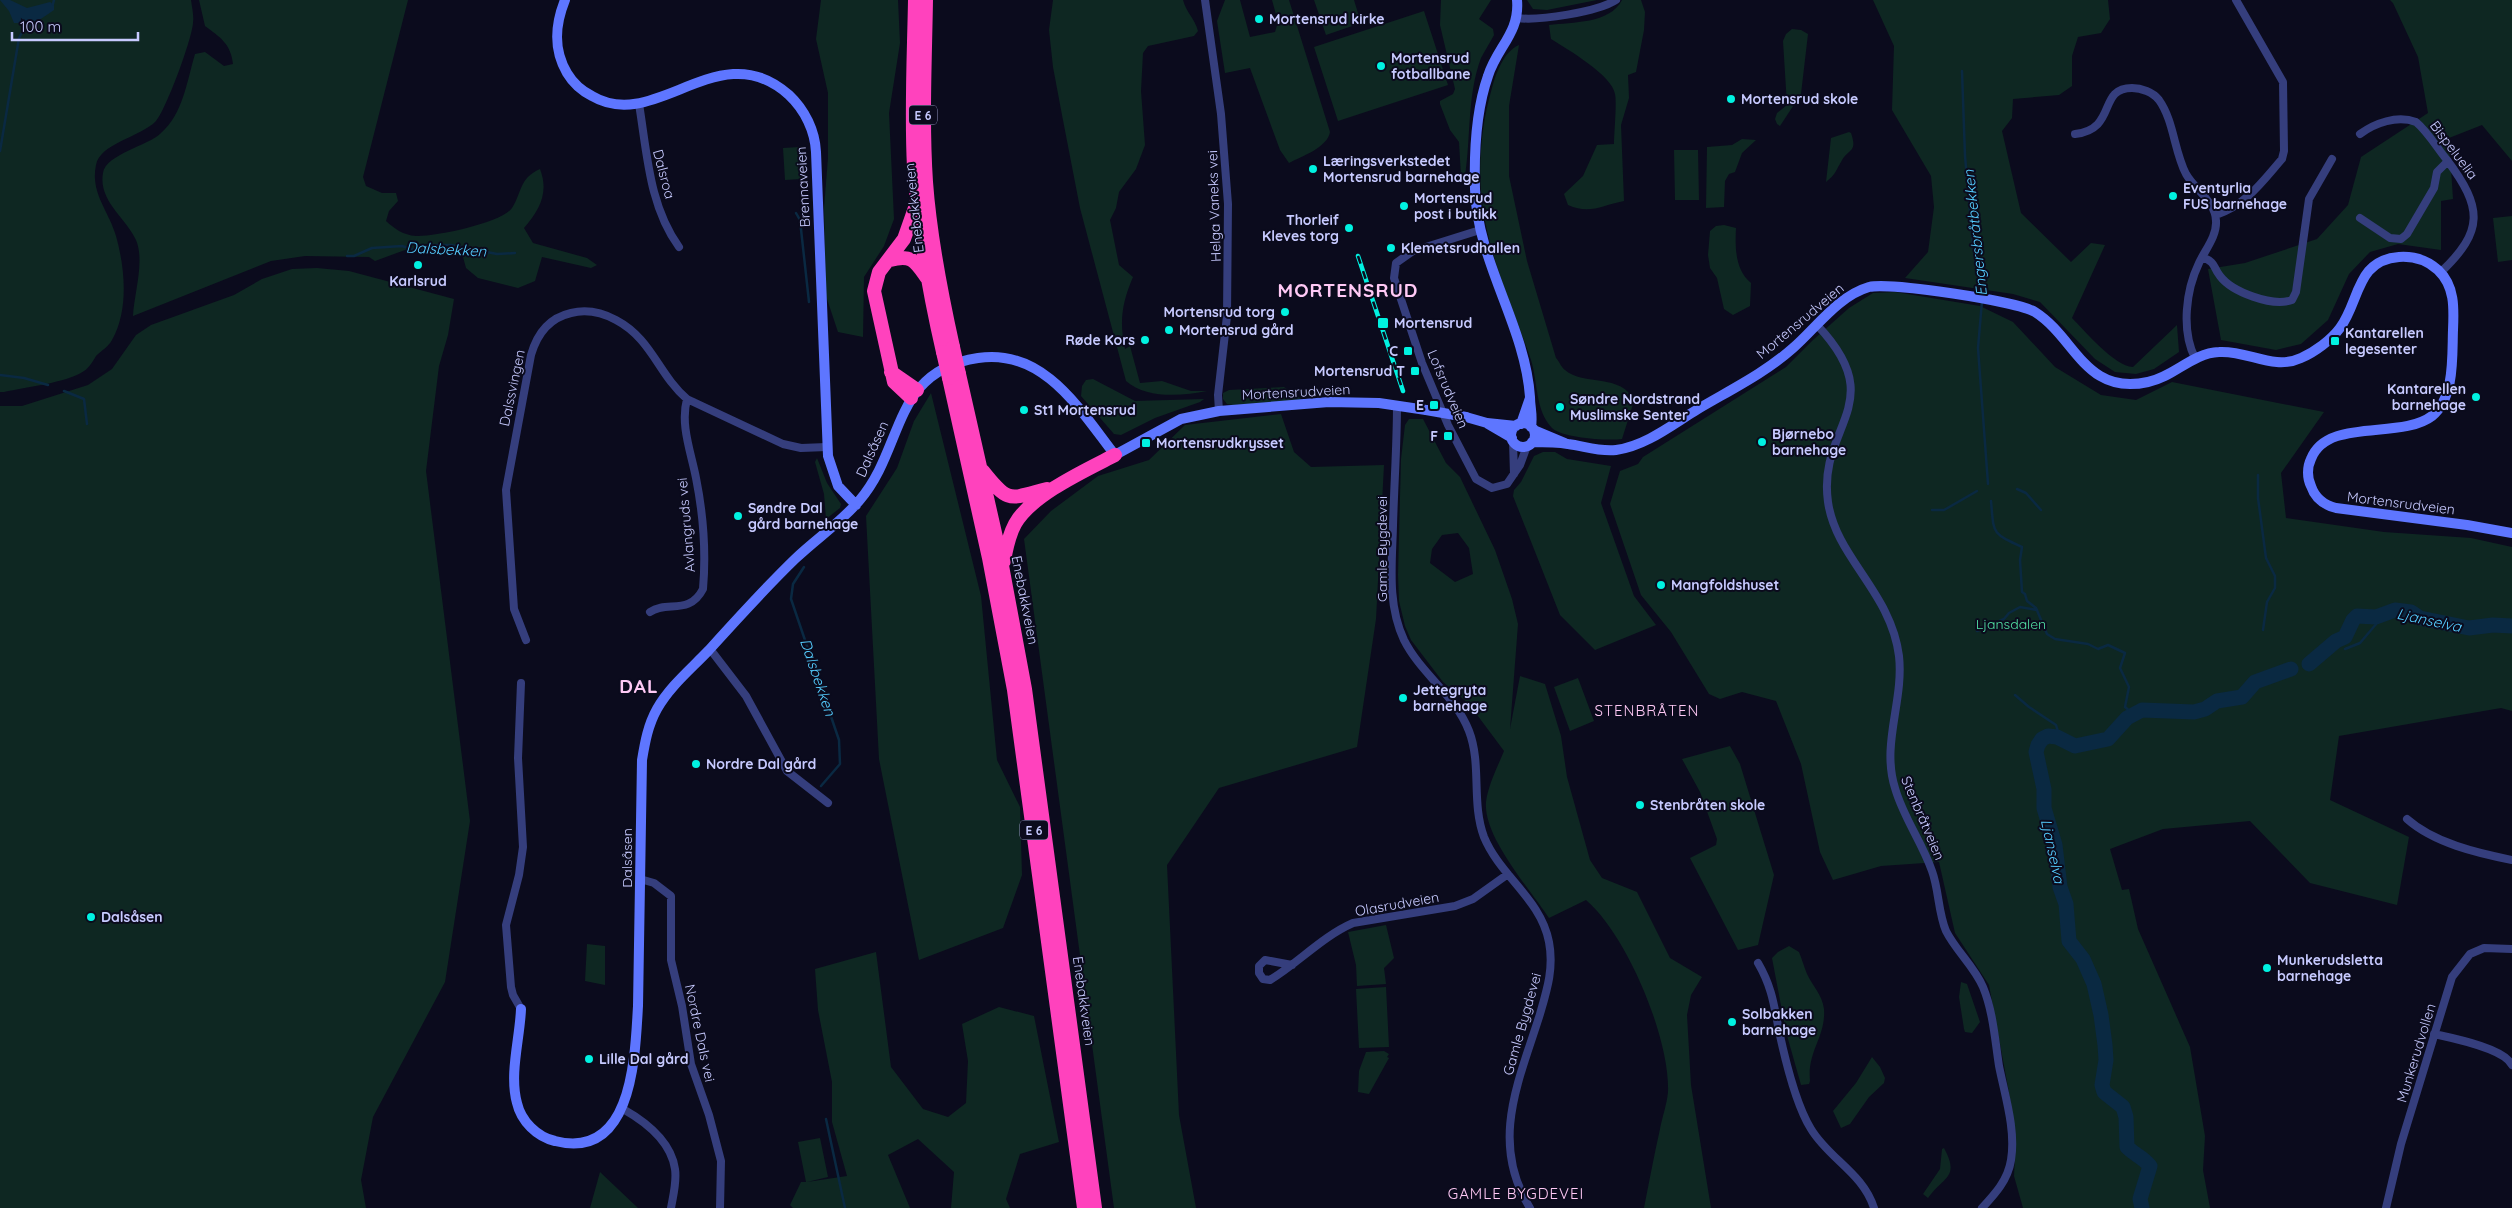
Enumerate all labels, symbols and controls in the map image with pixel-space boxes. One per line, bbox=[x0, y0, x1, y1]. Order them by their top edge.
scale bar bbox=[12, 10, 139, 42]
place label: Mortensrud kirke bbox=[1269, 10, 1385, 28]
marker: Mortensrud kirke bbox=[1253, 13, 1265, 25]
text: 100 m bbox=[20, 17, 61, 36]
place label: Mortensrud fotballbane bbox=[1391, 49, 1471, 83]
marker: Mortensrud fotballbane bbox=[1375, 60, 1387, 72]
place label: Mortensrud skole bbox=[1741, 90, 1858, 108]
marker: Mortensrud skole bbox=[1725, 93, 1737, 105]
road number: E 6 bbox=[909, 106, 937, 124]
street label: Bispeluelia bbox=[2426, 117, 2482, 183]
street label: Brennaveien bbox=[792, 146, 814, 228]
street label: Dalsroa bbox=[649, 147, 679, 201]
street label: Helga Vaneks vei bbox=[1203, 150, 1225, 262]
place label: Læringsverkstedet Mortensrud barnehage bbox=[1323, 152, 1479, 186]
street label: Enebakkveien bbox=[900, 162, 928, 254]
marker: Læringsverkstedet Mortensrud barnehage bbox=[1307, 163, 1319, 175]
water label: Engersbråtbekken bbox=[1959, 169, 1991, 297]
place label: Eventyrlia FUS barnehage bbox=[2183, 179, 2287, 213]
place label: Mortensrud post i butikk bbox=[1414, 189, 1497, 223]
marker: Eventyrlia FUS barnehage bbox=[2167, 190, 2179, 202]
marker: Mortensrud post i butikk bbox=[1398, 200, 1410, 212]
place label: Thorleif Kleves torg bbox=[1262, 211, 1340, 245]
marker: Thorleif Kleves torg bbox=[1343, 222, 1355, 234]
water label: Dalsbekken bbox=[405, 237, 487, 261]
place label: Klemetsrudhallen bbox=[1401, 239, 1520, 257]
marker: Klemetsrudhallen bbox=[1385, 242, 1397, 254]
marker: Karlsrud bbox=[412, 259, 424, 271]
place label: Karlsrud bbox=[389, 272, 447, 290]
district label: MORTENSRUD bbox=[1278, 278, 1418, 302]
street label: Mortensrudveien bbox=[1753, 279, 1847, 363]
place label: Mortensrud torg bbox=[1164, 303, 1275, 321]
marker: Mortensrud torg bbox=[1279, 306, 1291, 318]
place label: Mortensrud bbox=[1394, 314, 1472, 332]
marker: Mortensrud bbox=[1376, 316, 1390, 330]
place label: Mortensrud gård bbox=[1179, 321, 1294, 339]
marker: Mortensrud gård bbox=[1163, 324, 1175, 336]
place label: Kantarellen legesenter bbox=[2345, 324, 2424, 358]
place label: Røde Kors bbox=[1065, 331, 1135, 349]
marker: Røde Kors bbox=[1139, 334, 1151, 346]
marker: Kantarellen legesenter bbox=[2329, 335, 2341, 347]
place label: C bbox=[1389, 342, 1398, 360]
marker: C bbox=[1402, 345, 1414, 357]
street label: Lofsrudveien bbox=[1423, 347, 1473, 431]
street label: Dalssvingen bbox=[495, 348, 529, 428]
place label: Mortensrud T bbox=[1314, 362, 1405, 380]
marker: Mortensrud T bbox=[1409, 365, 1421, 377]
street label: Mortensrudveien bbox=[1241, 380, 1351, 404]
place label: Kantarellen barnehage bbox=[2387, 380, 2466, 414]
place label: Søndre Nordstrand Muslimske Senter bbox=[1570, 390, 1700, 424]
marker: Kantarellen barnehage bbox=[2470, 391, 2482, 403]
place label: E bbox=[1416, 396, 1424, 414]
marker: E bbox=[1428, 399, 1440, 411]
place label: St1 Mortensrud bbox=[1034, 401, 1136, 419]
marker: Søndre Nordstrand Muslimske Senter bbox=[1554, 401, 1566, 413]
marker: St1 Mortensrud bbox=[1018, 404, 1030, 416]
street label: Dalsåsen bbox=[852, 418, 892, 480]
place label: Bjørnebo barnehage bbox=[1772, 425, 1846, 459]
place label: F bbox=[1430, 427, 1438, 445]
marker: F bbox=[1442, 430, 1454, 442]
place label: Mortensrudkrysset bbox=[1156, 434, 1284, 452]
marker: Bjørnebo barnehage bbox=[1756, 436, 1768, 448]
marker: Mortensrudkrysset bbox=[1140, 437, 1152, 449]
street label: Avlangruds vei bbox=[673, 477, 699, 573]
street label: Mortensrudveien bbox=[2346, 487, 2456, 519]
street label: Gamle Bygdevei bbox=[1373, 496, 1391, 602]
place label: Søndre Dal gård barnehage bbox=[748, 499, 858, 533]
marker: Søndre Dal gård barnehage bbox=[732, 510, 744, 522]
street label: Enebakkveien bbox=[1008, 554, 1042, 646]
place label: Mangfoldshuset bbox=[1671, 576, 1780, 594]
marker: Mangfoldshuset bbox=[1655, 579, 1667, 591]
water label: Ljanselva bbox=[2395, 604, 2464, 636]
park label: Ljansdalen bbox=[1976, 615, 2046, 633]
water label: Dalsbekken bbox=[796, 636, 840, 719]
district label: DAL bbox=[619, 674, 659, 698]
place label: Jettegryta barnehage bbox=[1413, 681, 1487, 715]
marker: Jettegryta barnehage bbox=[1397, 692, 1409, 704]
district label: STENBRÅTEN bbox=[1595, 701, 1699, 720]
place label: Nordre Dal gård bbox=[706, 755, 816, 773]
marker: Nordre Dal gård bbox=[690, 758, 702, 770]
street label: Stenbråtveien bbox=[1897, 773, 1949, 863]
place label: Stenbråten skole bbox=[1650, 796, 1765, 814]
marker: Stenbråten skole bbox=[1634, 799, 1646, 811]
water label: Ljanselva bbox=[2037, 817, 2069, 886]
road number: E 6 bbox=[1020, 820, 1048, 840]
street label: Dalsåsen bbox=[618, 828, 636, 888]
street label: Olasrudveien bbox=[1354, 888, 1440, 920]
place label: Dalsåsen bbox=[101, 908, 163, 926]
marker: Dalsåsen bbox=[85, 911, 97, 923]
place label: Munkerudsletta barnehage bbox=[2277, 951, 2383, 985]
street label: Enebakkveien bbox=[1069, 955, 1099, 1047]
marker: Munkerudsletta barnehage bbox=[2261, 962, 2273, 974]
street label: Gamle Bygdevei bbox=[1499, 971, 1545, 1077]
street label: Nordre Dals vei bbox=[681, 982, 719, 1084]
street label: Munkerudvollen bbox=[2392, 1001, 2440, 1105]
place label: Solbakken barnehage bbox=[1742, 1005, 1816, 1039]
marker: Solbakken barnehage bbox=[1726, 1016, 1738, 1028]
place label: Lille Dal gård bbox=[599, 1050, 689, 1068]
marker: Lille Dal gård bbox=[583, 1053, 595, 1065]
district label: GAMLE BYGDEVEI bbox=[1448, 1184, 1584, 1203]

